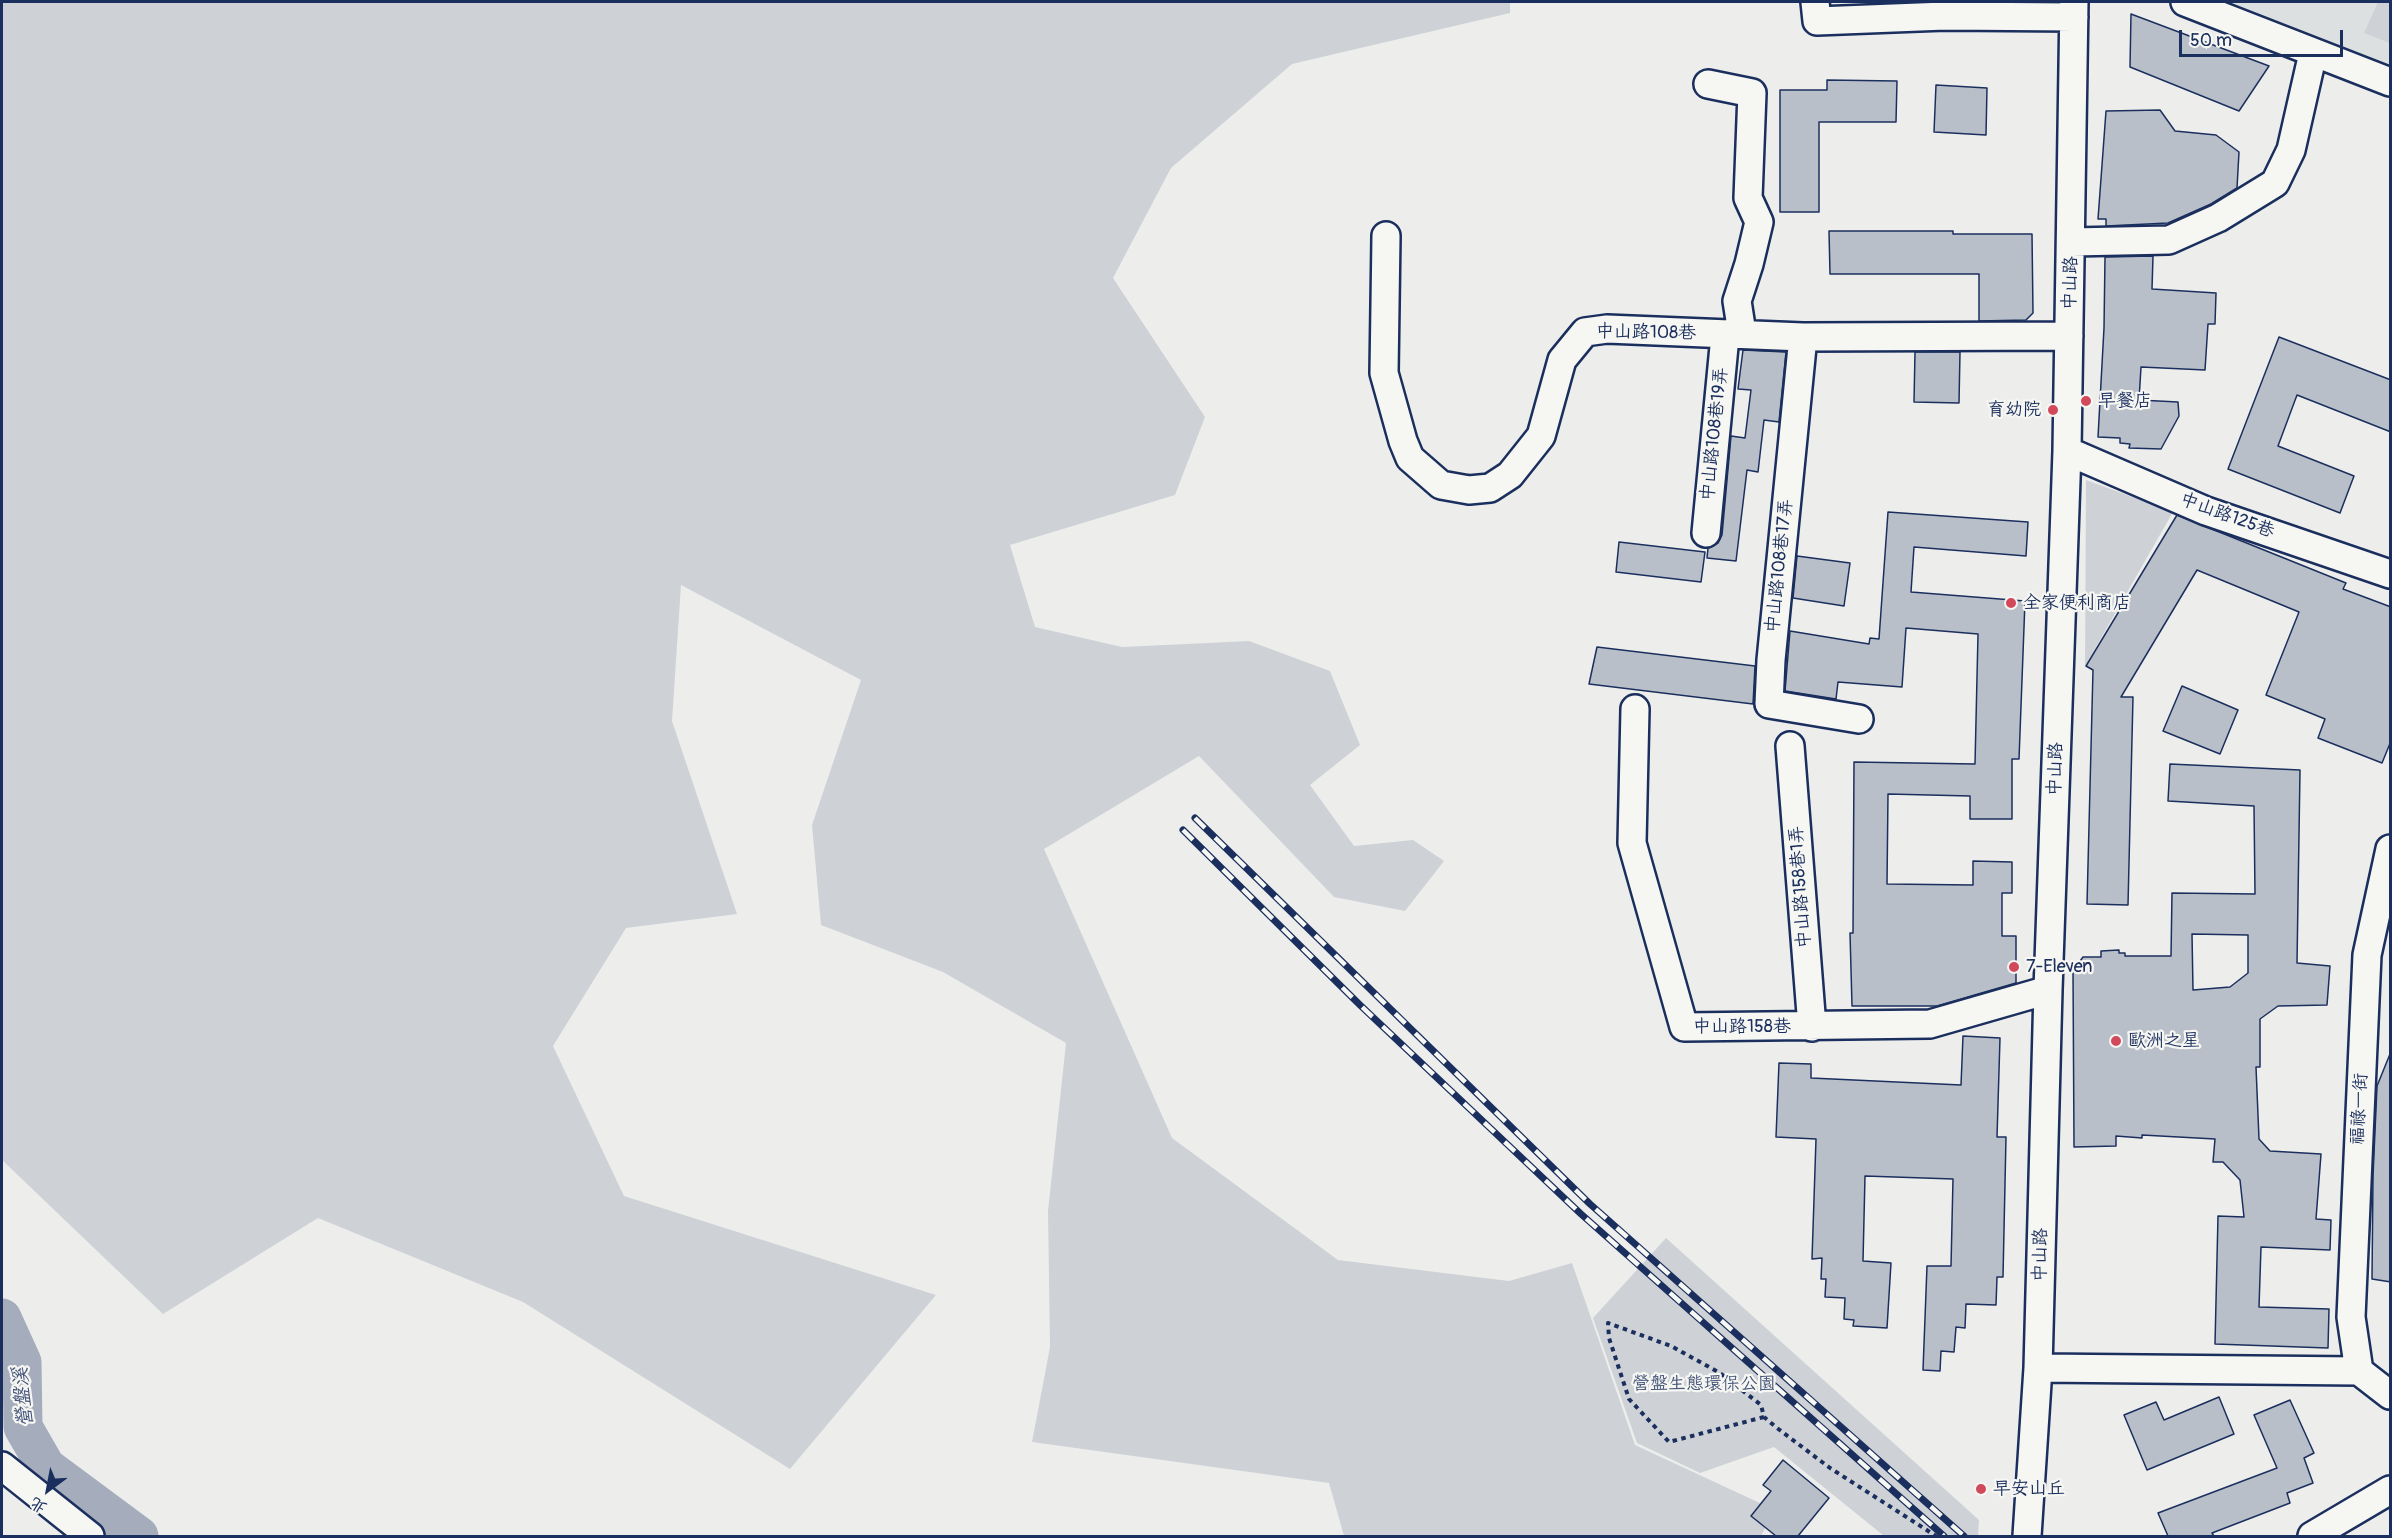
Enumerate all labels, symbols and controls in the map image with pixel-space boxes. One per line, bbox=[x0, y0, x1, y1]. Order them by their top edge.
scale bar bbox=[2182, 18, 2346, 56]
text: 50 m bbox=[2190, 29, 2232, 52]
street label: 中山路 bbox=[2059, 256, 2083, 310]
street label: 中山路108巷 bbox=[1596, 321, 1696, 345]
street label: 中山路108巷19弄 bbox=[1697, 366, 1733, 502]
place label: 早餐店 bbox=[2098, 390, 2152, 412]
marker: 早餐店 bbox=[2079, 394, 2093, 408]
place label: 育幼院 bbox=[1987, 399, 2041, 421]
marker: 育幼院 bbox=[2046, 403, 2060, 417]
street label: 中山路125巷 bbox=[2177, 489, 2277, 543]
street label: 中山路108巷17弄 bbox=[1762, 498, 1798, 634]
place label: 全家便利商店 bbox=[2023, 592, 2131, 614]
marker: 全家便利商店 bbox=[2004, 596, 2018, 610]
street label: 中山路 bbox=[2044, 742, 2068, 796]
street label: 中山路158巷1弄 bbox=[1786, 825, 1816, 949]
place label: 7-Eleven bbox=[2026, 956, 2093, 978]
marker: 7-Eleven bbox=[2007, 960, 2021, 974]
street label: 中山路158巷 bbox=[1693, 1016, 1791, 1038]
place label: 歐洲之星 bbox=[2128, 1030, 2200, 1052]
marker: 歐洲之星 bbox=[2109, 1034, 2123, 1048]
street label: 福祿一街 bbox=[2347, 1072, 2373, 1146]
street label: 中山路 bbox=[2030, 1228, 2052, 1282]
water label: 營盤溪 bbox=[9, 1366, 39, 1428]
park label: 營盤生態環保公園 bbox=[1632, 1373, 1776, 1395]
north arrow bbox=[18, 1460, 78, 1520]
place label: 早安山丘 bbox=[1993, 1478, 2065, 1500]
marker: 早安山丘 bbox=[1974, 1482, 1988, 1496]
text: 北 bbox=[26, 1493, 51, 1518]

